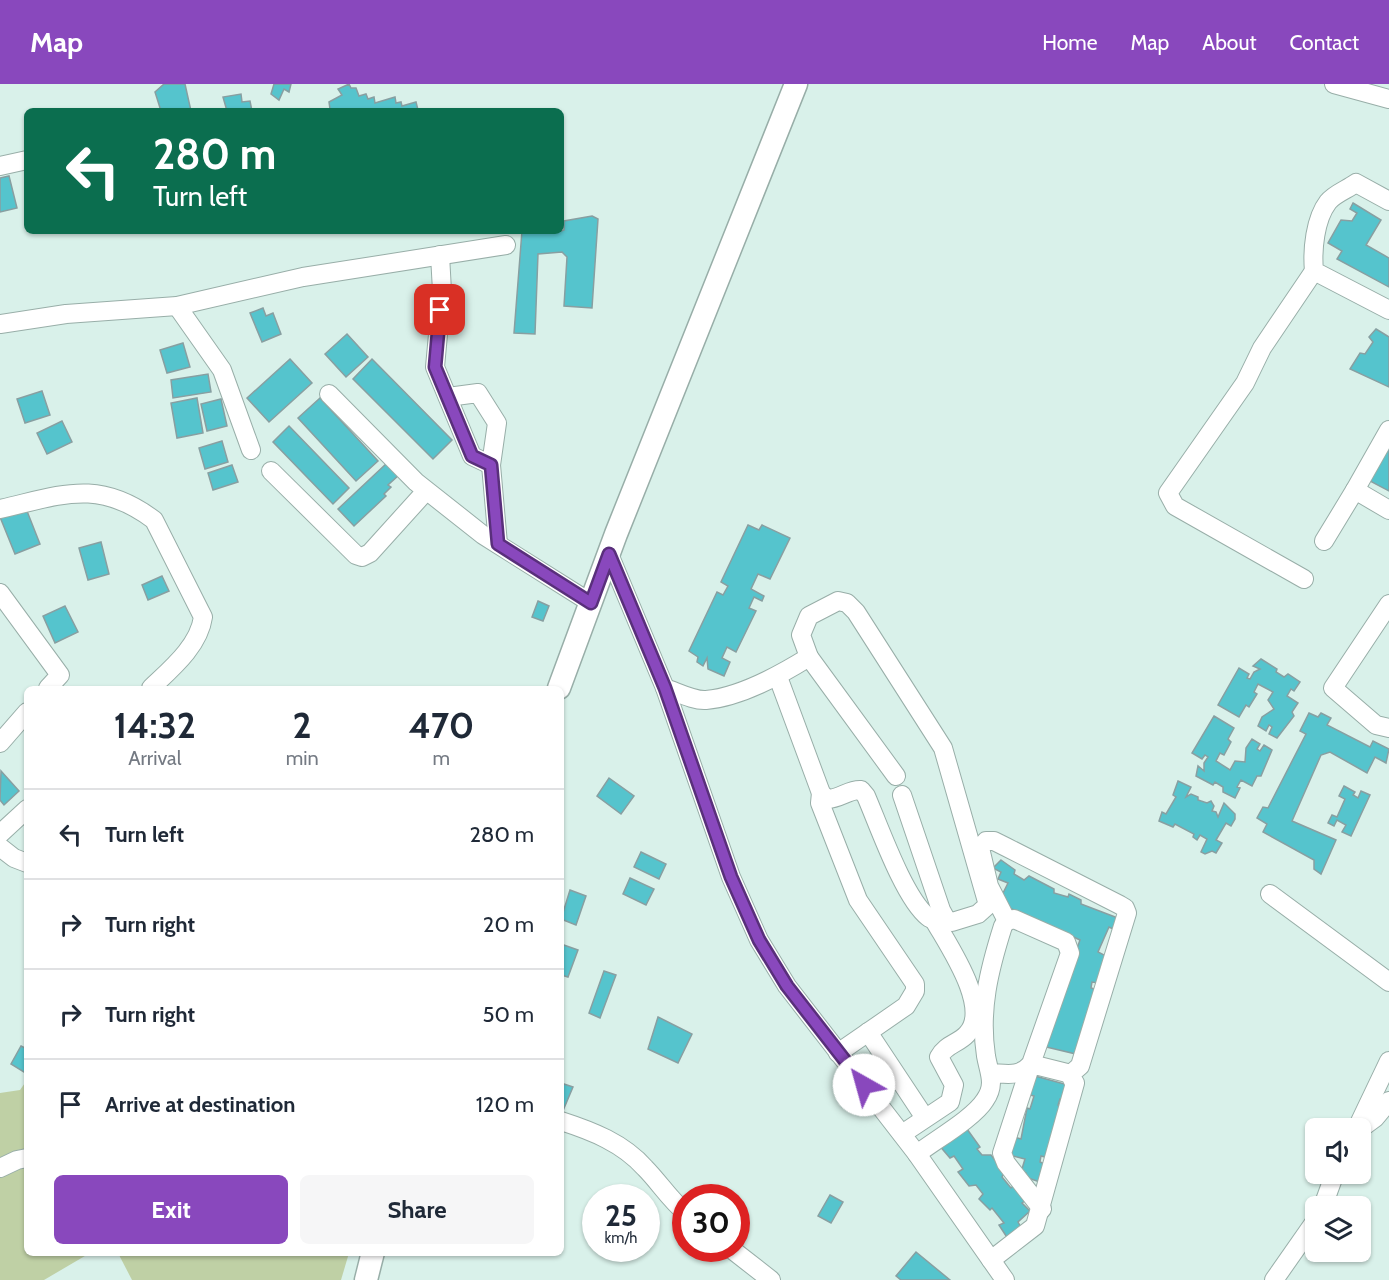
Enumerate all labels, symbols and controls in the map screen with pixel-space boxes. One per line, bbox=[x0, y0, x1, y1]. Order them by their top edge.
text: Map bbox=[30, 25, 83, 59]
text: Home bbox=[1042, 30, 1098, 55]
text: Map bbox=[1131, 30, 1169, 55]
text: About bbox=[1202, 30, 1256, 55]
text: Contact bbox=[1289, 30, 1359, 55]
text: 280 m bbox=[153, 128, 276, 180]
icon: left bbox=[54, 132, 132, 210]
text: Turn left bbox=[153, 180, 247, 213]
pin bbox=[414, 284, 465, 335]
icon: arrive bbox=[423, 293, 456, 326]
text: 14:32 bbox=[114, 703, 196, 747]
text: 2 bbox=[293, 703, 312, 747]
text: 470 bbox=[408, 703, 474, 747]
text: Arrival bbox=[128, 746, 181, 770]
text: min bbox=[286, 746, 319, 770]
text: m bbox=[433, 746, 450, 770]
icon: left bbox=[54, 818, 87, 851]
text: Turn left bbox=[105, 821, 184, 848]
text: 280 m bbox=[470, 821, 534, 848]
icon: right bbox=[54, 908, 87, 941]
text: Turn right bbox=[105, 911, 195, 938]
text: 20 m bbox=[483, 911, 534, 938]
icon: right bbox=[54, 998, 87, 1031]
text: Turn right bbox=[105, 1001, 195, 1028]
text: 50 m bbox=[482, 1001, 534, 1028]
position arrow bbox=[832, 1053, 896, 1117]
icon: arrive bbox=[54, 1088, 87, 1121]
text: Arrive at destination bbox=[105, 1091, 295, 1118]
text: 120 m bbox=[476, 1091, 534, 1118]
map controls bbox=[1305, 1118, 1371, 1262]
button: sound bbox=[1305, 1118, 1371, 1184]
button: Exit bbox=[54, 1175, 288, 1244]
button: Share bbox=[300, 1175, 534, 1244]
speed limit sign: 30 bbox=[672, 1184, 750, 1262]
button: layers bbox=[1305, 1196, 1371, 1262]
text: 25 bbox=[605, 1197, 637, 1234]
text: km/h bbox=[605, 1229, 637, 1247]

